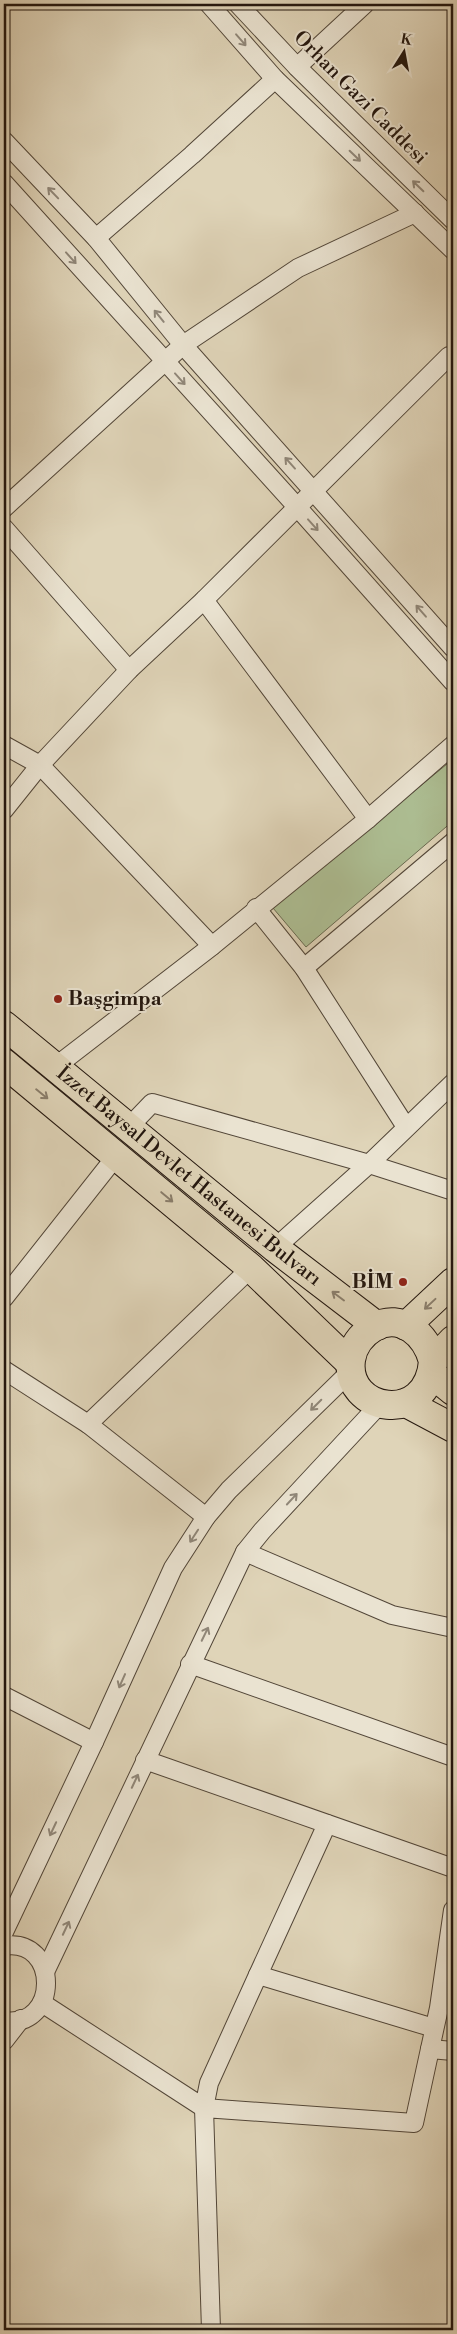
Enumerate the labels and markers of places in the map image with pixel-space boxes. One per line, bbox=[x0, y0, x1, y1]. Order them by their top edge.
place label: Başgimpa bbox=[68, 987, 162, 1012]
marker: Başgimpa bbox=[52, 993, 64, 1005]
place label: BİM bbox=[352, 1268, 393, 1295]
marker: BİM bbox=[397, 1276, 409, 1288]

